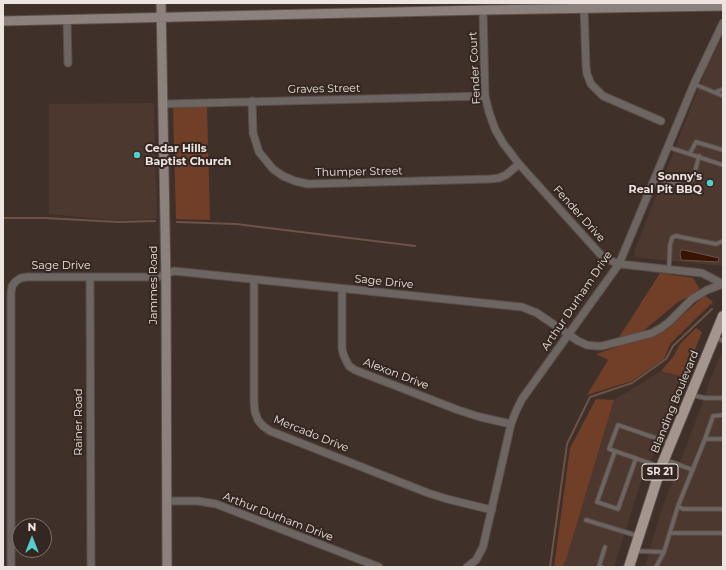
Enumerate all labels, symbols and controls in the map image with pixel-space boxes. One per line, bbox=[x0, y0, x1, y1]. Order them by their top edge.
street label: Fender Court bbox=[466, 31, 484, 105]
street label: Graves Street bbox=[287, 82, 361, 96]
place label: Cedar Hills Baptist Church bbox=[145, 142, 231, 168]
marker: Cedar Hills Baptist Church bbox=[132, 150, 142, 160]
street label: Thumper Street bbox=[315, 165, 403, 179]
place label: Sonny's Real Pit BBQ bbox=[629, 170, 702, 196]
marker: Sonny's Real Pit BBQ bbox=[705, 178, 715, 188]
street label: Fender Drive bbox=[550, 183, 608, 245]
street label: Jammes Road bbox=[147, 246, 161, 324]
street label: Arthur Durham Drive bbox=[539, 249, 615, 353]
street label: Sage Drive bbox=[31, 259, 91, 273]
street label: Sage Drive bbox=[354, 272, 414, 292]
street label: Blanding Boulevard bbox=[648, 349, 702, 455]
street label: Alexon Drive bbox=[361, 355, 431, 393]
street label: Rainer Road bbox=[72, 388, 86, 456]
street label: Mercado Drive bbox=[271, 413, 351, 455]
road number: SR 21 bbox=[642, 464, 678, 480]
street label: Arthur Durham Drive bbox=[221, 490, 335, 544]
north arrow bbox=[12, 518, 52, 558]
text: N bbox=[28, 520, 36, 534]

